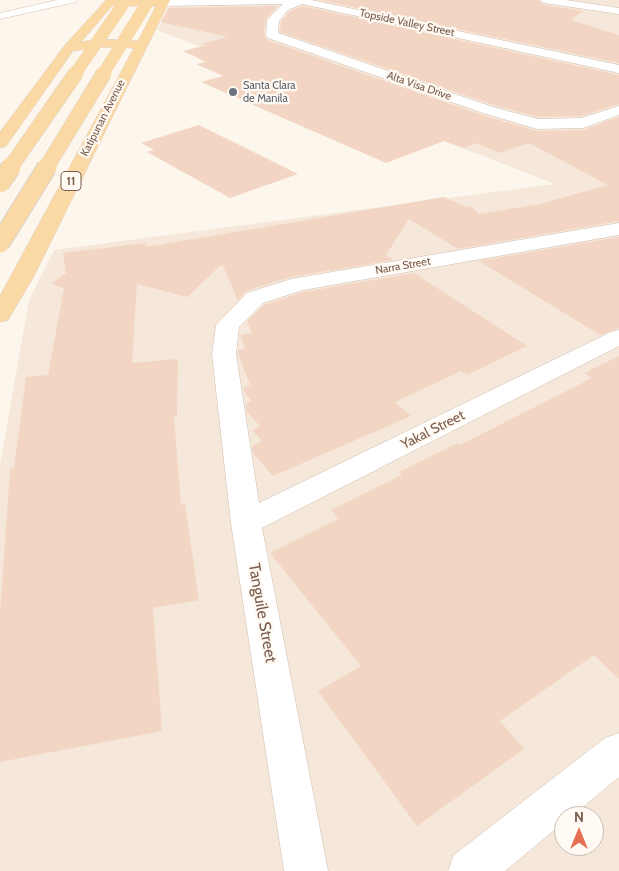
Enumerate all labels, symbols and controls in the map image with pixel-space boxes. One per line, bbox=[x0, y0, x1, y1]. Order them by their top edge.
street label: Topside Valley Street bbox=[358, 6, 456, 40]
street label: Alta Visa Drive bbox=[385, 69, 453, 103]
street label: Katipunan Avenue bbox=[78, 77, 128, 159]
place label: Santa Clara de Manila bbox=[243, 79, 296, 105]
marker: Santa Clara de Manila bbox=[227, 86, 239, 98]
road number: 11 bbox=[61, 172, 81, 190]
street label: Narra Street bbox=[374, 255, 432, 277]
street label: Yakal Street bbox=[398, 407, 468, 453]
street label: Tanguile Street bbox=[244, 562, 280, 664]
north arrow bbox=[554, 806, 604, 856]
text: N bbox=[574, 808, 584, 826]

